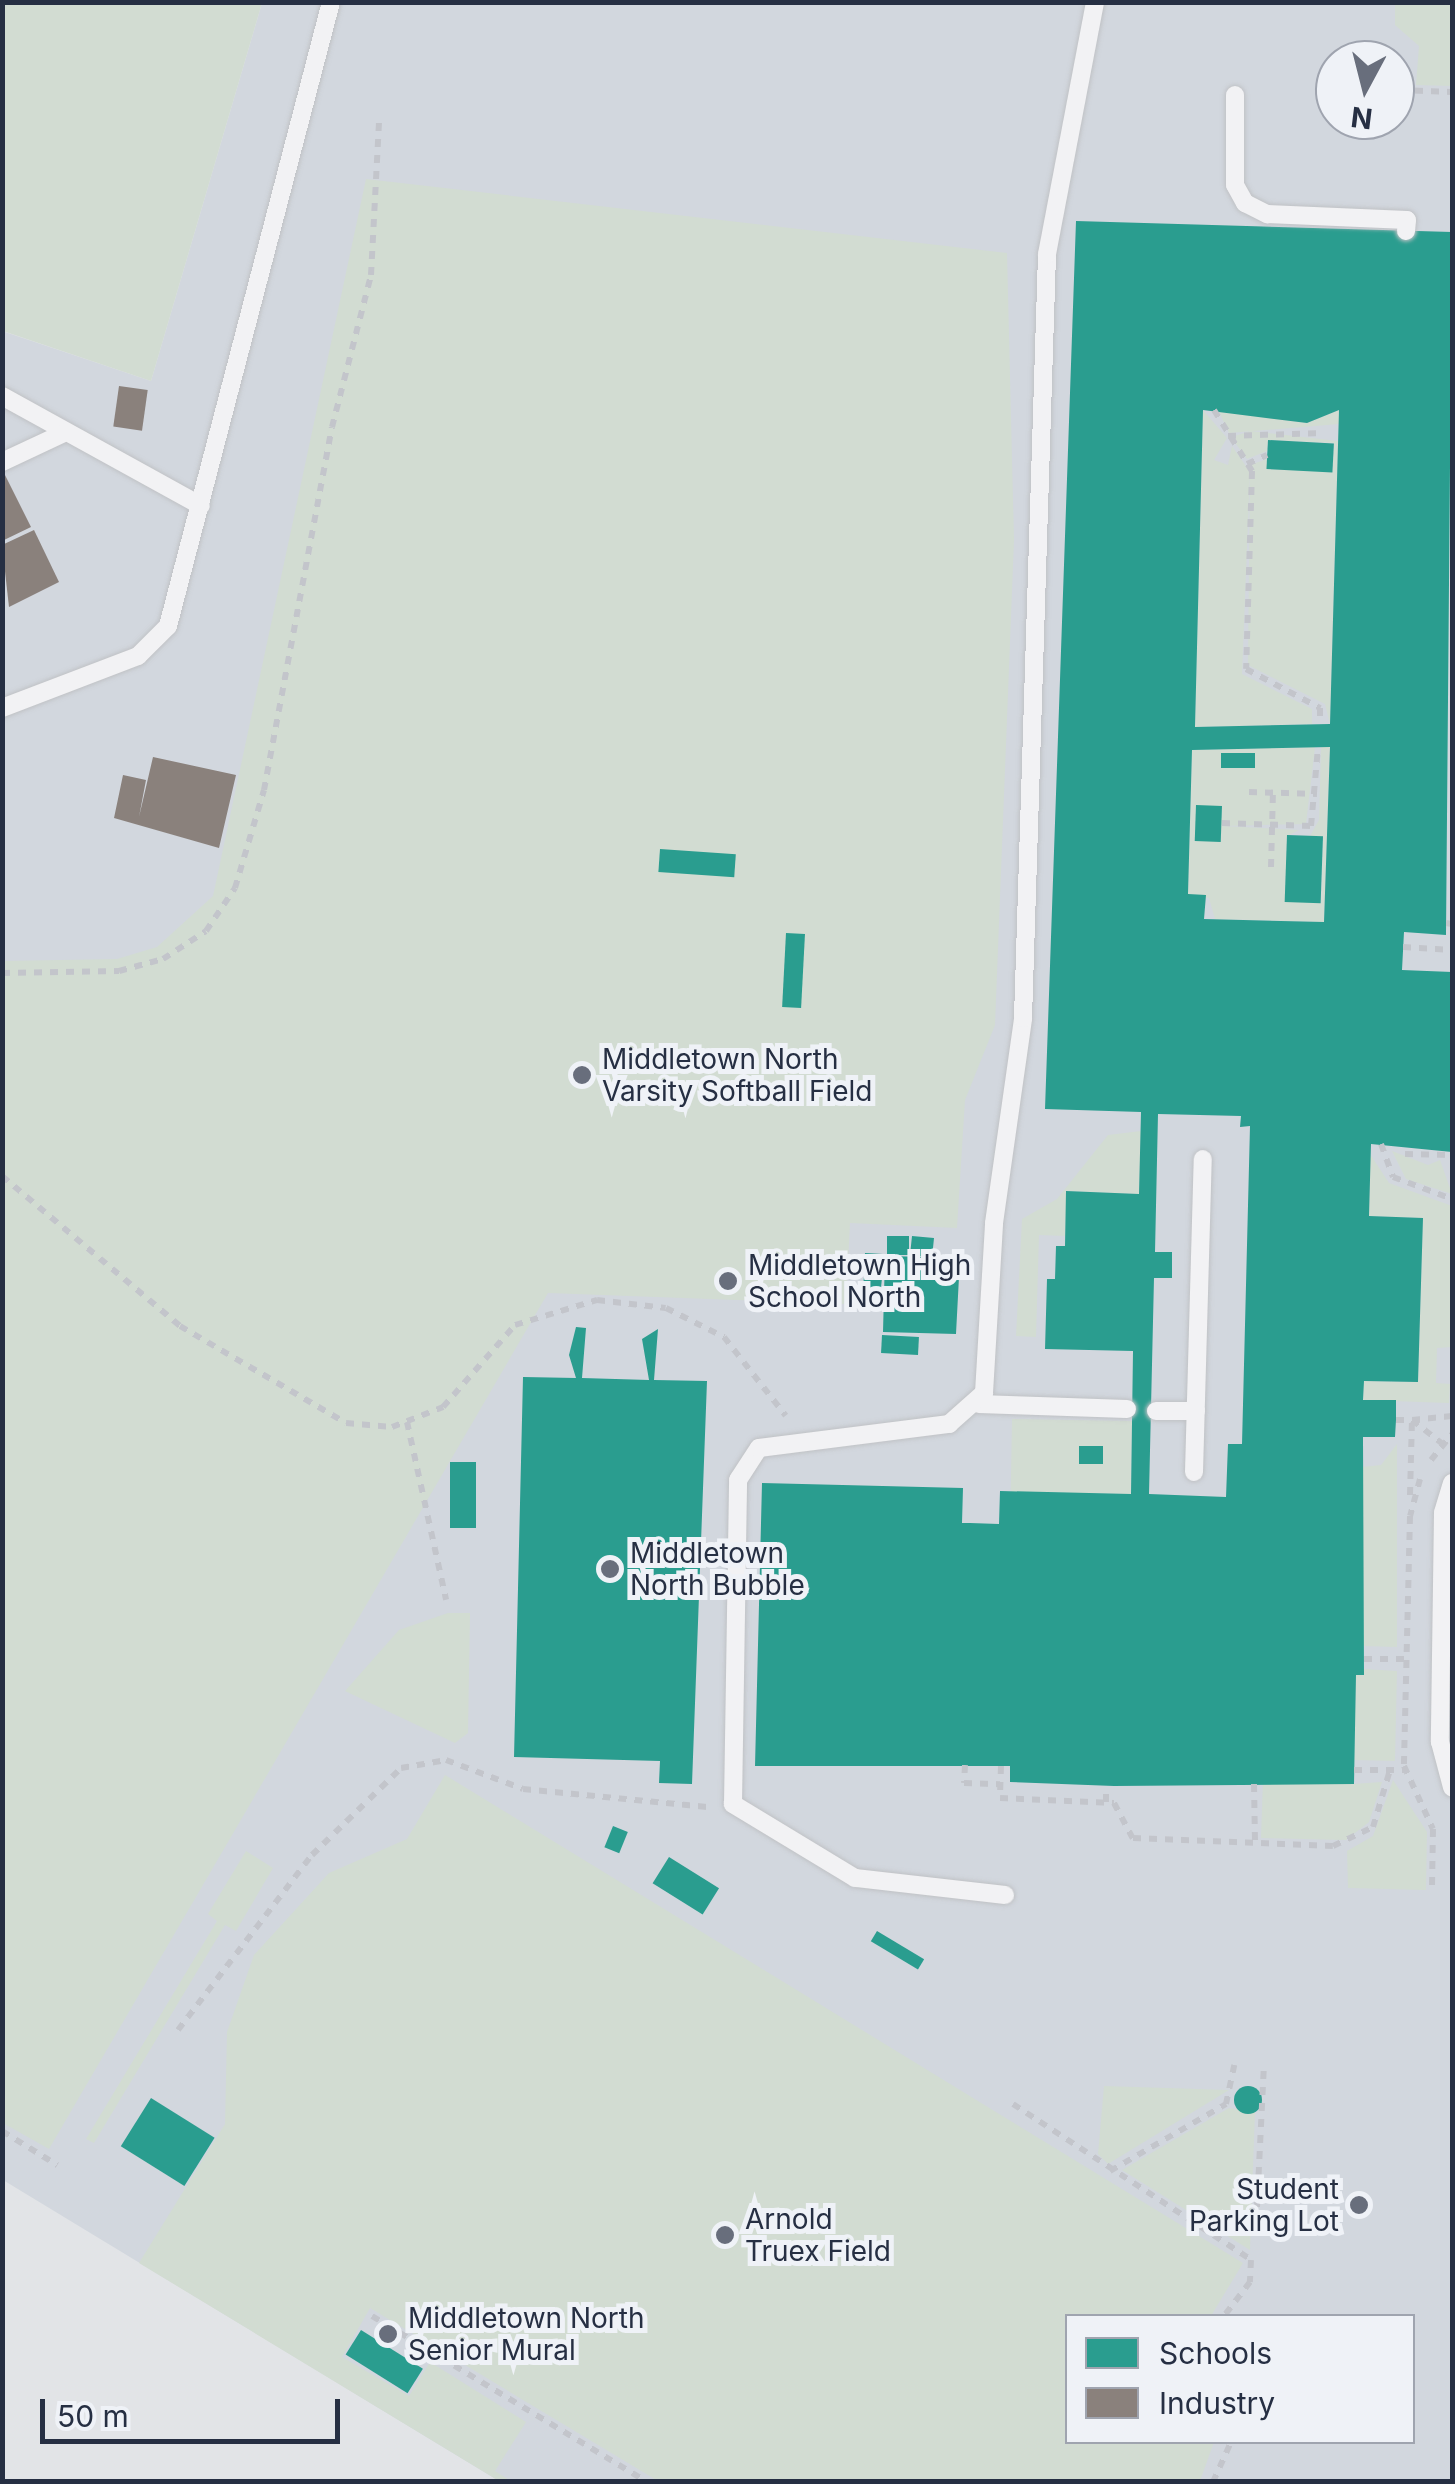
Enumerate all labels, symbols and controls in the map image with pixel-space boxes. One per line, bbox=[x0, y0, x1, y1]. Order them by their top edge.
north arrow bbox=[1315, 40, 1415, 140]
text: N bbox=[1349, 100, 1374, 136]
place label: Middletown North Varsity Softball Field bbox=[602, 1042, 872, 1108]
marker: Middletown North Varsity Softball Field bbox=[571, 1064, 593, 1086]
place label: Middletown High School North bbox=[748, 1248, 971, 1314]
marker: Middletown High School North bbox=[717, 1270, 739, 1292]
place label: Middletown North Bubble bbox=[630, 1536, 805, 1602]
marker: Middletown North Bubble bbox=[599, 1558, 621, 1580]
place label: Student Parking Lot bbox=[1189, 2172, 1339, 2238]
marker: Student Parking Lot bbox=[1348, 2194, 1370, 2216]
place label: Arnold Truex Field bbox=[745, 2202, 891, 2268]
marker: Arnold Truex Field bbox=[714, 2224, 736, 2246]
place label: Middletown North Senior Mural bbox=[408, 2301, 645, 2367]
legend bbox=[1065, 2314, 1415, 2444]
marker: Middletown North Senior Mural bbox=[377, 2323, 399, 2345]
text: Schools bbox=[1159, 2335, 1272, 2371]
scale bar bbox=[45, 2379, 345, 2441]
text: Industry bbox=[1159, 2385, 1275, 2421]
text: 50 m bbox=[57, 2398, 129, 2434]

